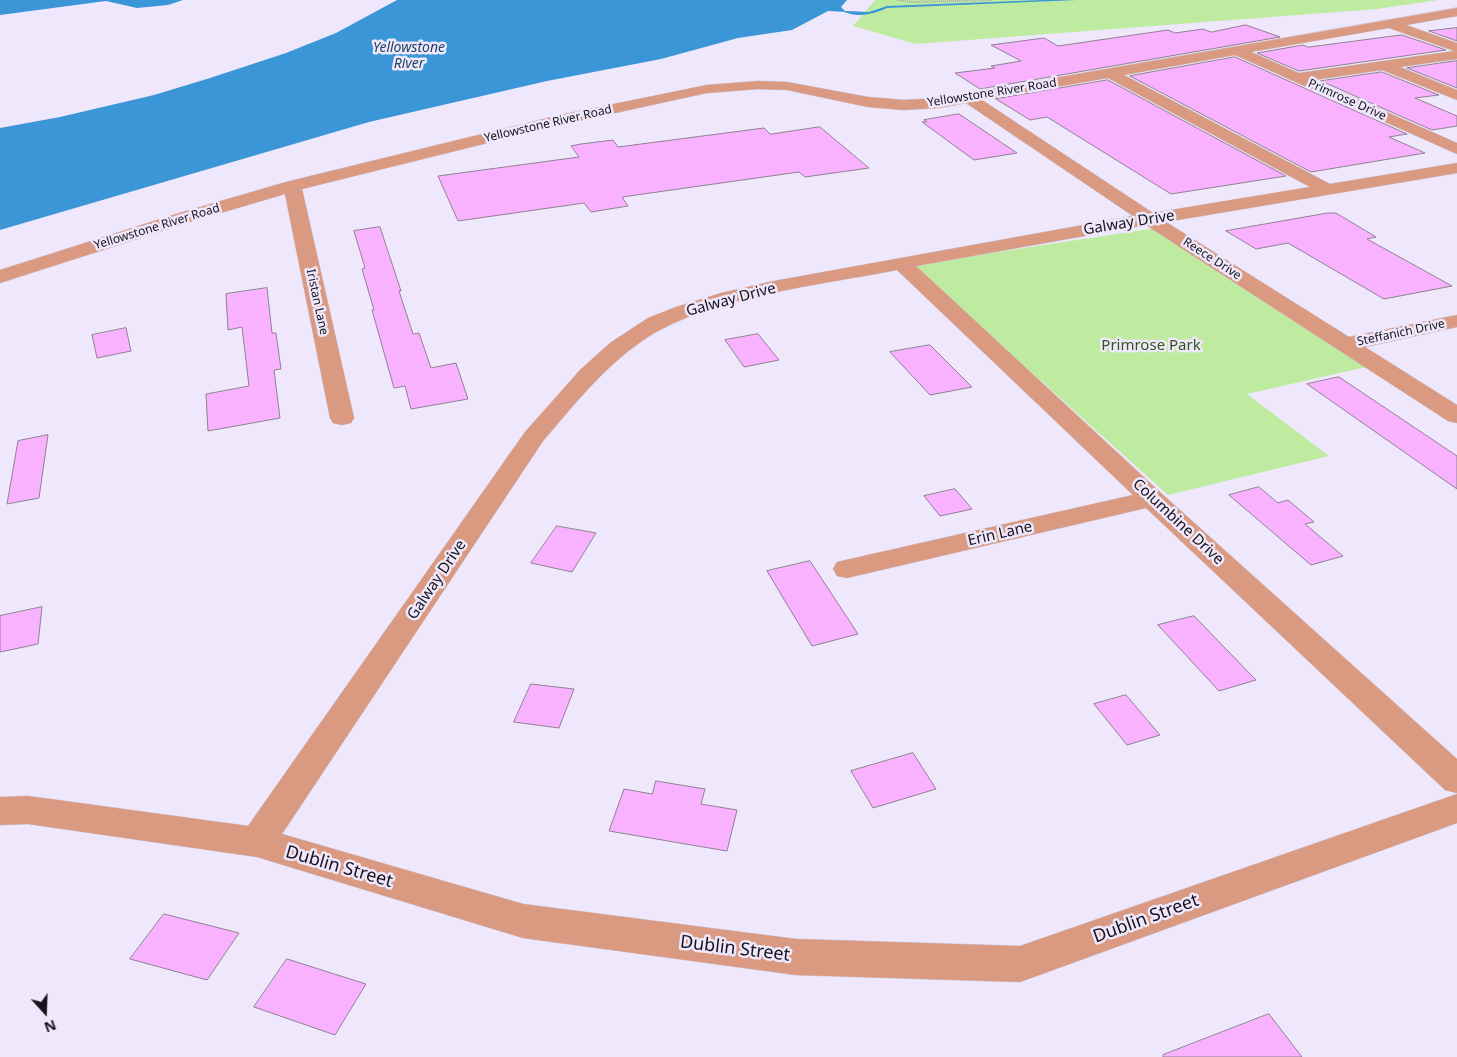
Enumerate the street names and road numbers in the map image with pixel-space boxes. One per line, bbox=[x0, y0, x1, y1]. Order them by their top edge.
street label: Yellowstone River Road bbox=[926, 76, 1058, 110]
street label: Primrose Drive bbox=[1306, 76, 1388, 124]
street label: Yellowstone River Road bbox=[483, 102, 613, 146]
street label: Yellowstone River Road bbox=[92, 201, 222, 253]
street label: Galway Drive bbox=[1082, 207, 1176, 239]
street label: Reece Drive bbox=[1180, 235, 1244, 283]
street label: Iristan Lane bbox=[303, 268, 331, 336]
street label: Galway Drive bbox=[684, 279, 778, 321]
street label: Steffanich Drive bbox=[1356, 317, 1446, 349]
street label: Columbine Drive bbox=[1129, 475, 1227, 569]
street label: Erin Lane bbox=[966, 518, 1034, 550]
street label: Galway Drive bbox=[404, 537, 470, 623]
street label: Dublin Street bbox=[283, 841, 395, 893]
street label: Dublin Street bbox=[1090, 890, 1202, 948]
street label: Dublin Street bbox=[679, 932, 791, 966]

